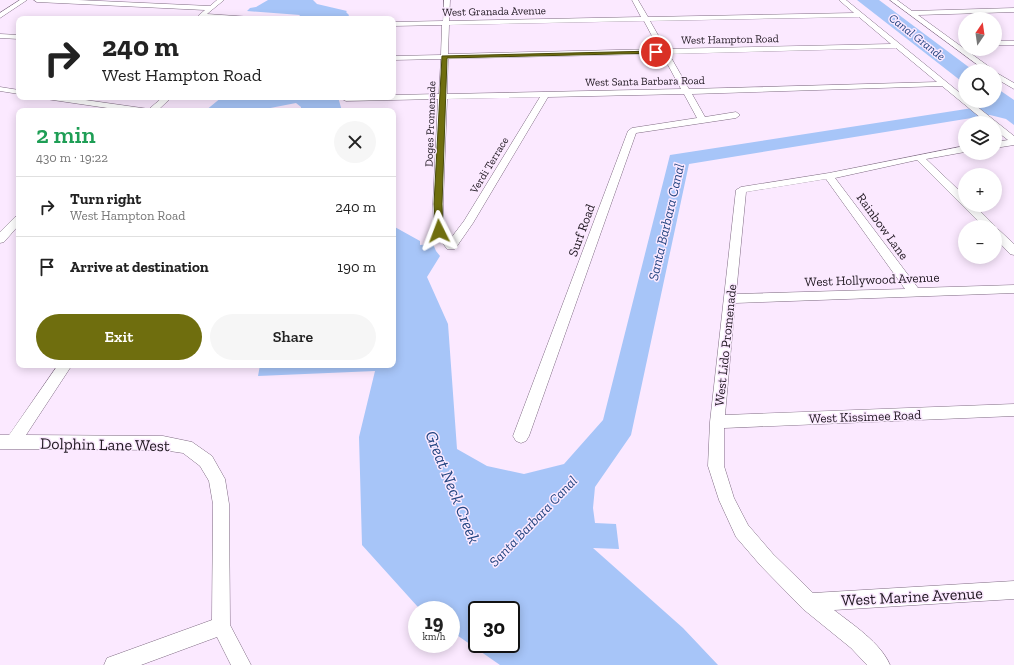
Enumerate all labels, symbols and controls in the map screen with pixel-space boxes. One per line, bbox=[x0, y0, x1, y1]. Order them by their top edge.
street label: West Granada Avenue bbox=[442, 4, 546, 19]
water label: Canal Grande bbox=[886, 11, 948, 63]
north arrow bbox=[958, 12, 1002, 56]
map controls bbox=[958, 12, 1002, 264]
text: 240 m bbox=[102, 30, 179, 63]
icon: right bbox=[36, 32, 88, 84]
street label: West Hampton Road bbox=[681, 32, 779, 47]
pin bbox=[639, 35, 673, 69]
icon: arrive bbox=[645, 41, 667, 63]
text: West Hampton Road bbox=[102, 64, 262, 86]
button: search bbox=[958, 64, 1002, 108]
street label: West Santa Barbara Road bbox=[585, 74, 705, 89]
street label: Doges Promenade bbox=[423, 81, 438, 167]
button: layers bbox=[958, 116, 1002, 160]
text: 2 min bbox=[36, 120, 96, 149]
button: close bbox=[334, 121, 376, 163]
street label: Verdi Terrace bbox=[467, 135, 511, 197]
text: 430 m · 19:22 bbox=[36, 150, 108, 165]
water label: Santa Barbara Canal bbox=[645, 162, 688, 282]
button: + bbox=[958, 168, 1002, 212]
text: Turn right bbox=[70, 190, 141, 208]
street label: Rainbow Lane bbox=[853, 190, 912, 262]
icon: right bbox=[36, 196, 58, 218]
text: 240 m bbox=[335, 198, 376, 216]
street label: Surf Road bbox=[565, 202, 598, 258]
text: West Hampton Road bbox=[70, 208, 185, 223]
position arrow bbox=[418, 210, 460, 252]
button: − bbox=[958, 220, 1002, 264]
icon: arrive bbox=[36, 256, 58, 278]
text: Arrive at destination bbox=[70, 258, 209, 276]
text: 190 m bbox=[337, 258, 376, 276]
street label: West Hollywood Avenue bbox=[804, 270, 940, 289]
street label: West Lido Promenade bbox=[712, 283, 739, 407]
button: Exit bbox=[36, 314, 202, 360]
button: Share bbox=[210, 314, 376, 360]
street label: West Kissimee Road bbox=[809, 407, 921, 426]
water label: Great Neck Creek bbox=[421, 428, 485, 547]
street label: Dolphin Lane West bbox=[40, 434, 170, 455]
water label: Santa Barbara Canal bbox=[486, 472, 581, 570]
street label: West Marine Avenue bbox=[841, 583, 983, 610]
speed limit sign: 30 bbox=[468, 601, 520, 653]
text: 19 bbox=[425, 610, 443, 634]
text: km/h bbox=[423, 631, 445, 643]

